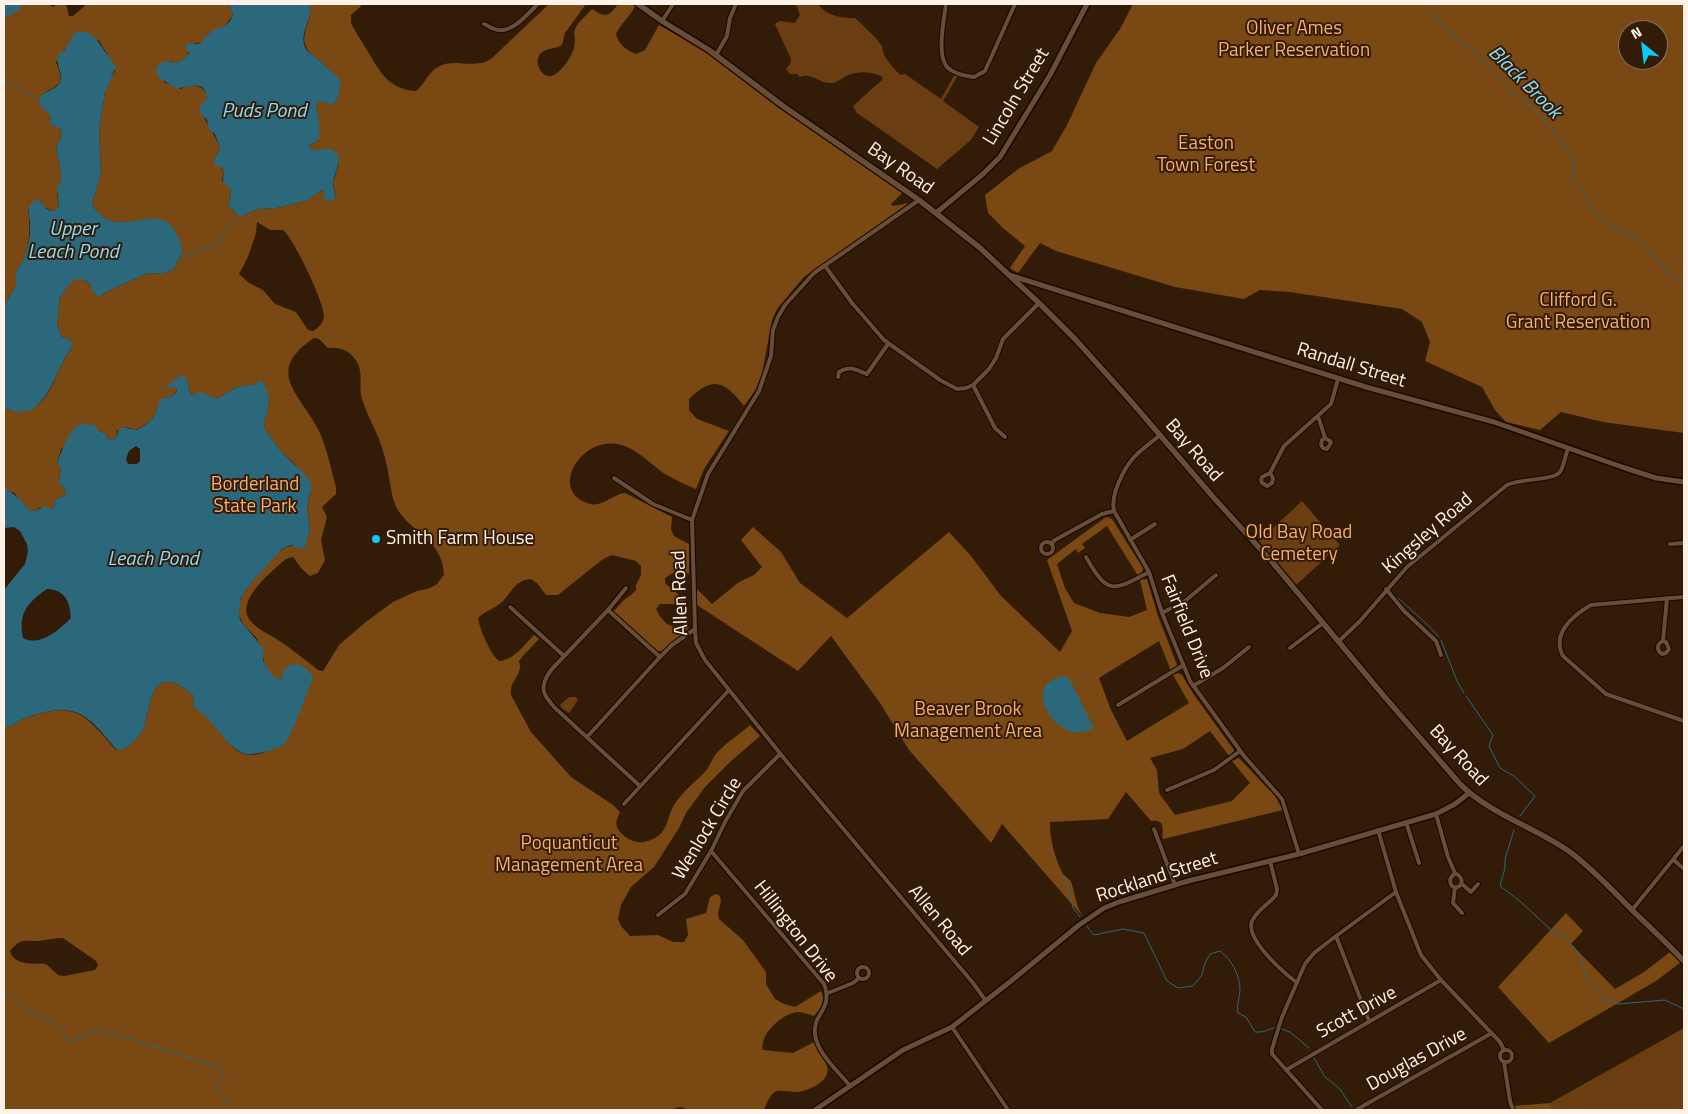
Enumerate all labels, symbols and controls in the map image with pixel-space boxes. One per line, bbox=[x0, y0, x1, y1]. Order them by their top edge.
park label: Oliver Ames Parker Reservation bbox=[1218, 18, 1370, 62]
north arrow bbox=[1618, 20, 1668, 70]
text: N bbox=[1627, 21, 1645, 44]
water label: Black Brook bbox=[1482, 41, 1566, 125]
street label: Lincoln Street bbox=[979, 44, 1055, 150]
water label: Puds Pond bbox=[222, 100, 306, 124]
park label: Easton Town Forest bbox=[1157, 133, 1255, 177]
street label: Bay Road bbox=[862, 138, 938, 200]
water label: Upper Leach Pond bbox=[28, 218, 118, 265]
park label: Clifford G. Grant Reservation bbox=[1506, 290, 1650, 334]
street label: Randall Street bbox=[1294, 339, 1408, 393]
street label: Bay Road bbox=[1160, 415, 1226, 487]
park label: Borderland State Park bbox=[211, 474, 299, 518]
street label: Kingsley Road bbox=[1378, 489, 1478, 579]
park label: Old Bay Road Cemetery bbox=[1246, 522, 1352, 566]
place label: Smith Farm House bbox=[386, 528, 534, 550]
marker: Smith Farm House bbox=[370, 533, 382, 545]
water label: Leach Pond bbox=[108, 548, 198, 572]
street label: Allen Road bbox=[668, 550, 694, 636]
street label: Fairfield Drive bbox=[1155, 572, 1217, 682]
park label: Beaver Brook Management Area bbox=[894, 699, 1042, 743]
street label: Bay Road bbox=[1424, 721, 1492, 791]
street label: Wenlock Circle bbox=[669, 774, 747, 884]
park label: Poquanticut Management Area bbox=[495, 833, 643, 877]
street label: Rockland Street bbox=[1093, 848, 1221, 908]
street label: Hillington Drive bbox=[748, 877, 842, 987]
street label: Allen Road bbox=[903, 881, 975, 961]
street label: Scott Drive bbox=[1313, 982, 1401, 1044]
street label: Douglas Drive bbox=[1363, 1023, 1471, 1097]

